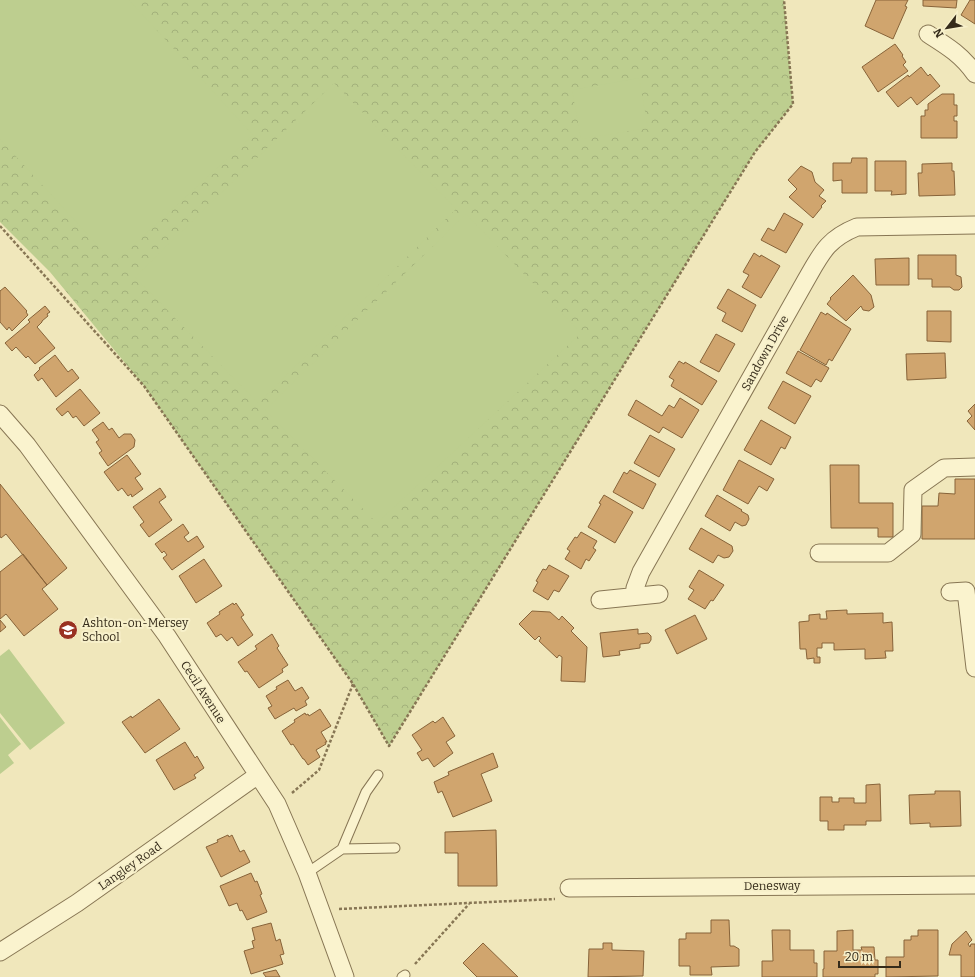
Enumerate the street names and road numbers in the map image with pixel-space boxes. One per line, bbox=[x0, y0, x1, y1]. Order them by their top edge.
street label: Sandown Drive bbox=[739, 313, 791, 393]
street label: Cecil Avenue bbox=[178, 658, 228, 726]
street label: Langley Road bbox=[96, 839, 164, 893]
street label: Denesway bbox=[744, 879, 801, 893]

